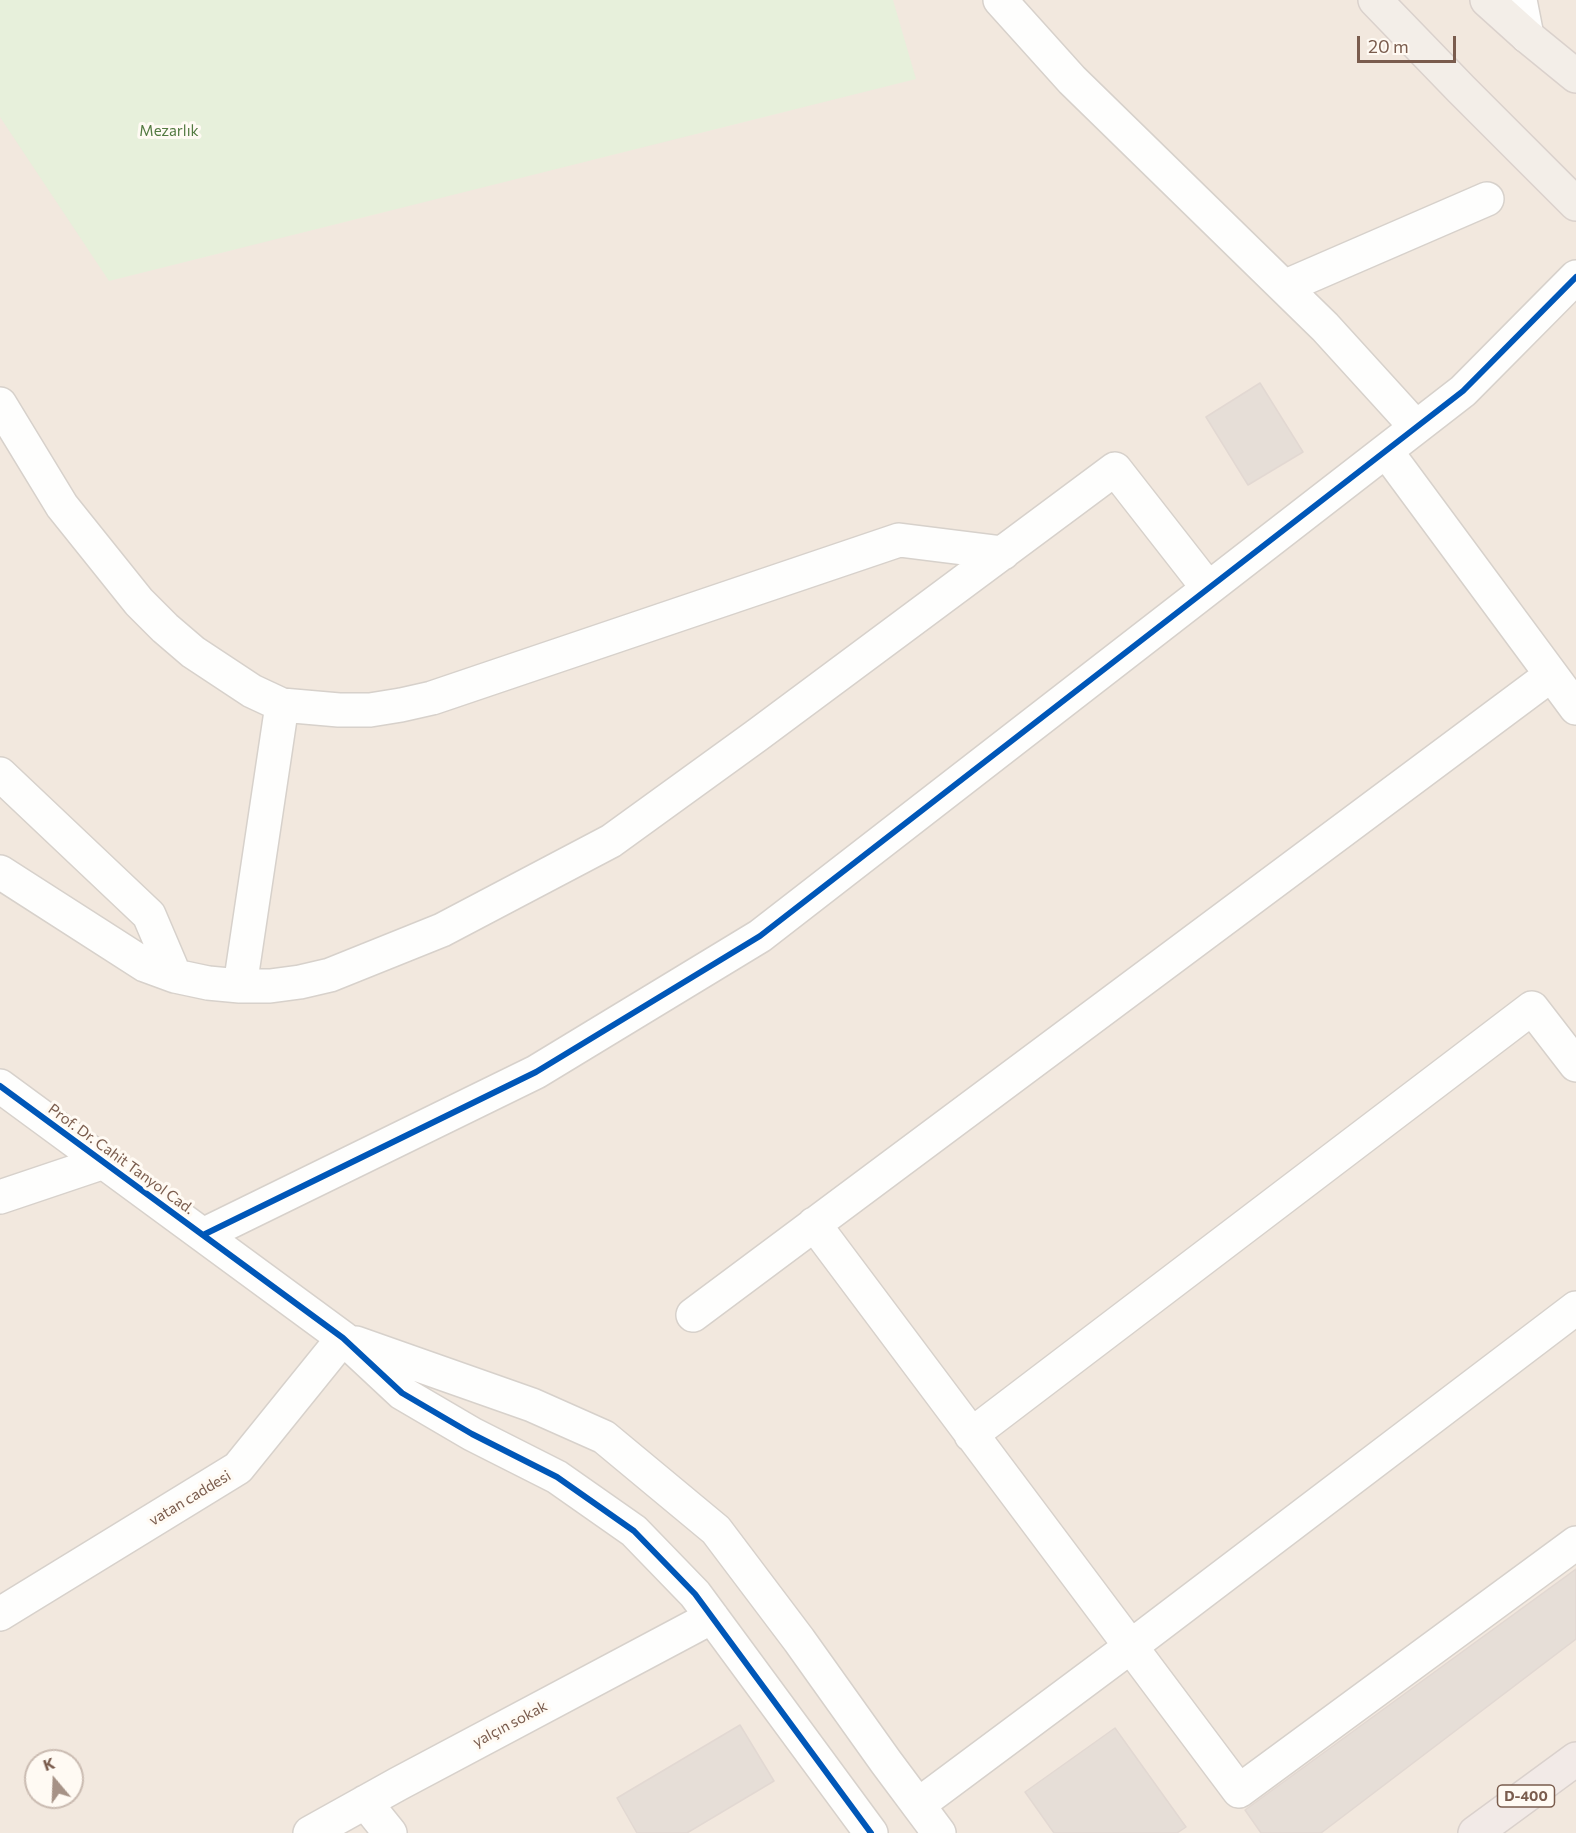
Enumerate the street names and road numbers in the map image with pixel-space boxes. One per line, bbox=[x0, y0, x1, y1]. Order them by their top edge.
street label: Prof. Dr. Cahit Tanyol Cad. bbox=[45, 1100, 197, 1218]
street label: vatan caddesi bbox=[146, 1467, 234, 1529]
street label: yalçın sokak bbox=[470, 1697, 550, 1751]
road number: D-400 bbox=[1498, 1785, 1555, 1807]

